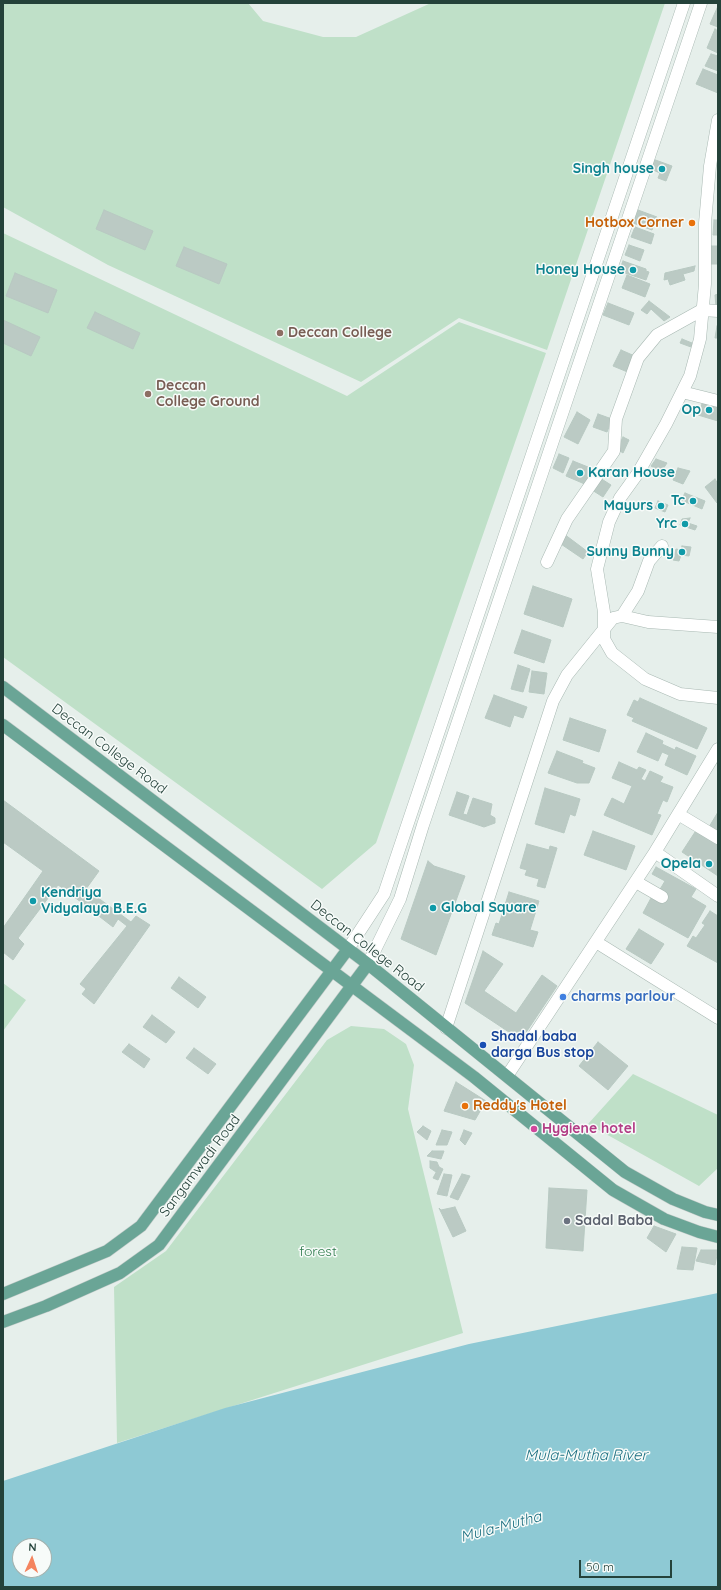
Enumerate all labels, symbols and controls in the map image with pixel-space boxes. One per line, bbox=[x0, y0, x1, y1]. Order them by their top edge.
place label: Singh house bbox=[573, 161, 654, 177]
marker: Singh house bbox=[657, 164, 667, 174]
place label: Hotbox Corner bbox=[585, 215, 684, 231]
marker: Hotbox Corner bbox=[687, 218, 697, 228]
place label: Honey House bbox=[535, 262, 625, 278]
marker: Honey House bbox=[628, 265, 638, 275]
place label: Deccan College bbox=[288, 325, 392, 341]
marker: Deccan College bbox=[275, 328, 285, 338]
place label: Deccan College Ground bbox=[156, 378, 260, 410]
marker: Deccan College Ground bbox=[143, 389, 153, 399]
place label: Op bbox=[682, 402, 701, 418]
marker: Op bbox=[704, 405, 714, 415]
place label: Karan House bbox=[588, 465, 675, 481]
marker: Karan House bbox=[575, 468, 585, 478]
place label: Tc bbox=[671, 493, 685, 509]
marker: Tc bbox=[688, 496, 698, 506]
place label: Mayurs bbox=[603, 498, 653, 514]
marker: Mayurs bbox=[656, 501, 666, 511]
place label: Yrc bbox=[656, 516, 677, 532]
marker: Yrc bbox=[680, 519, 690, 529]
place label: Sunny Bunny bbox=[586, 544, 674, 560]
marker: Sunny Bunny bbox=[677, 547, 687, 557]
street label: Deccan College Road bbox=[48, 700, 170, 798]
place label: Opela bbox=[661, 856, 701, 872]
marker: Opela bbox=[704, 859, 714, 869]
place label: Kendriya Vidyalaya B.E.G bbox=[41, 885, 147, 918]
marker: Kendriya Vidyalaya B.E.G bbox=[28, 896, 38, 906]
street label: Deccan College Road bbox=[307, 896, 427, 996]
place label: Global Square bbox=[441, 900, 537, 916]
marker: Global Square bbox=[428, 903, 438, 913]
place label: charms parlour bbox=[571, 989, 675, 1005]
marker: charms parlour bbox=[558, 992, 568, 1002]
place label: Shadal baba darga Bus stop bbox=[491, 1029, 594, 1062]
marker: Shadal baba darga Bus stop bbox=[478, 1040, 488, 1050]
place label: Reddy's Hotel bbox=[473, 1098, 567, 1114]
marker: Reddy's Hotel bbox=[460, 1101, 470, 1111]
street label: Sangamwadi Road bbox=[156, 1112, 244, 1220]
place label: Hygiene hotel bbox=[542, 1121, 636, 1137]
marker: Hygiene hotel bbox=[529, 1124, 539, 1134]
place label: Sadal Baba bbox=[575, 1213, 653, 1229]
marker: Sadal Baba bbox=[562, 1216, 572, 1226]
park label: forest bbox=[299, 1244, 337, 1260]
water label: Mula-Mutha River bbox=[525, 1446, 647, 1464]
water label: Mula-Mutha bbox=[459, 1508, 543, 1546]
north arrow bbox=[12, 1538, 52, 1578]
text: N bbox=[28, 1540, 37, 1554]
scale bar bbox=[581, 1552, 674, 1578]
text: 50 m bbox=[586, 1559, 614, 1574]

